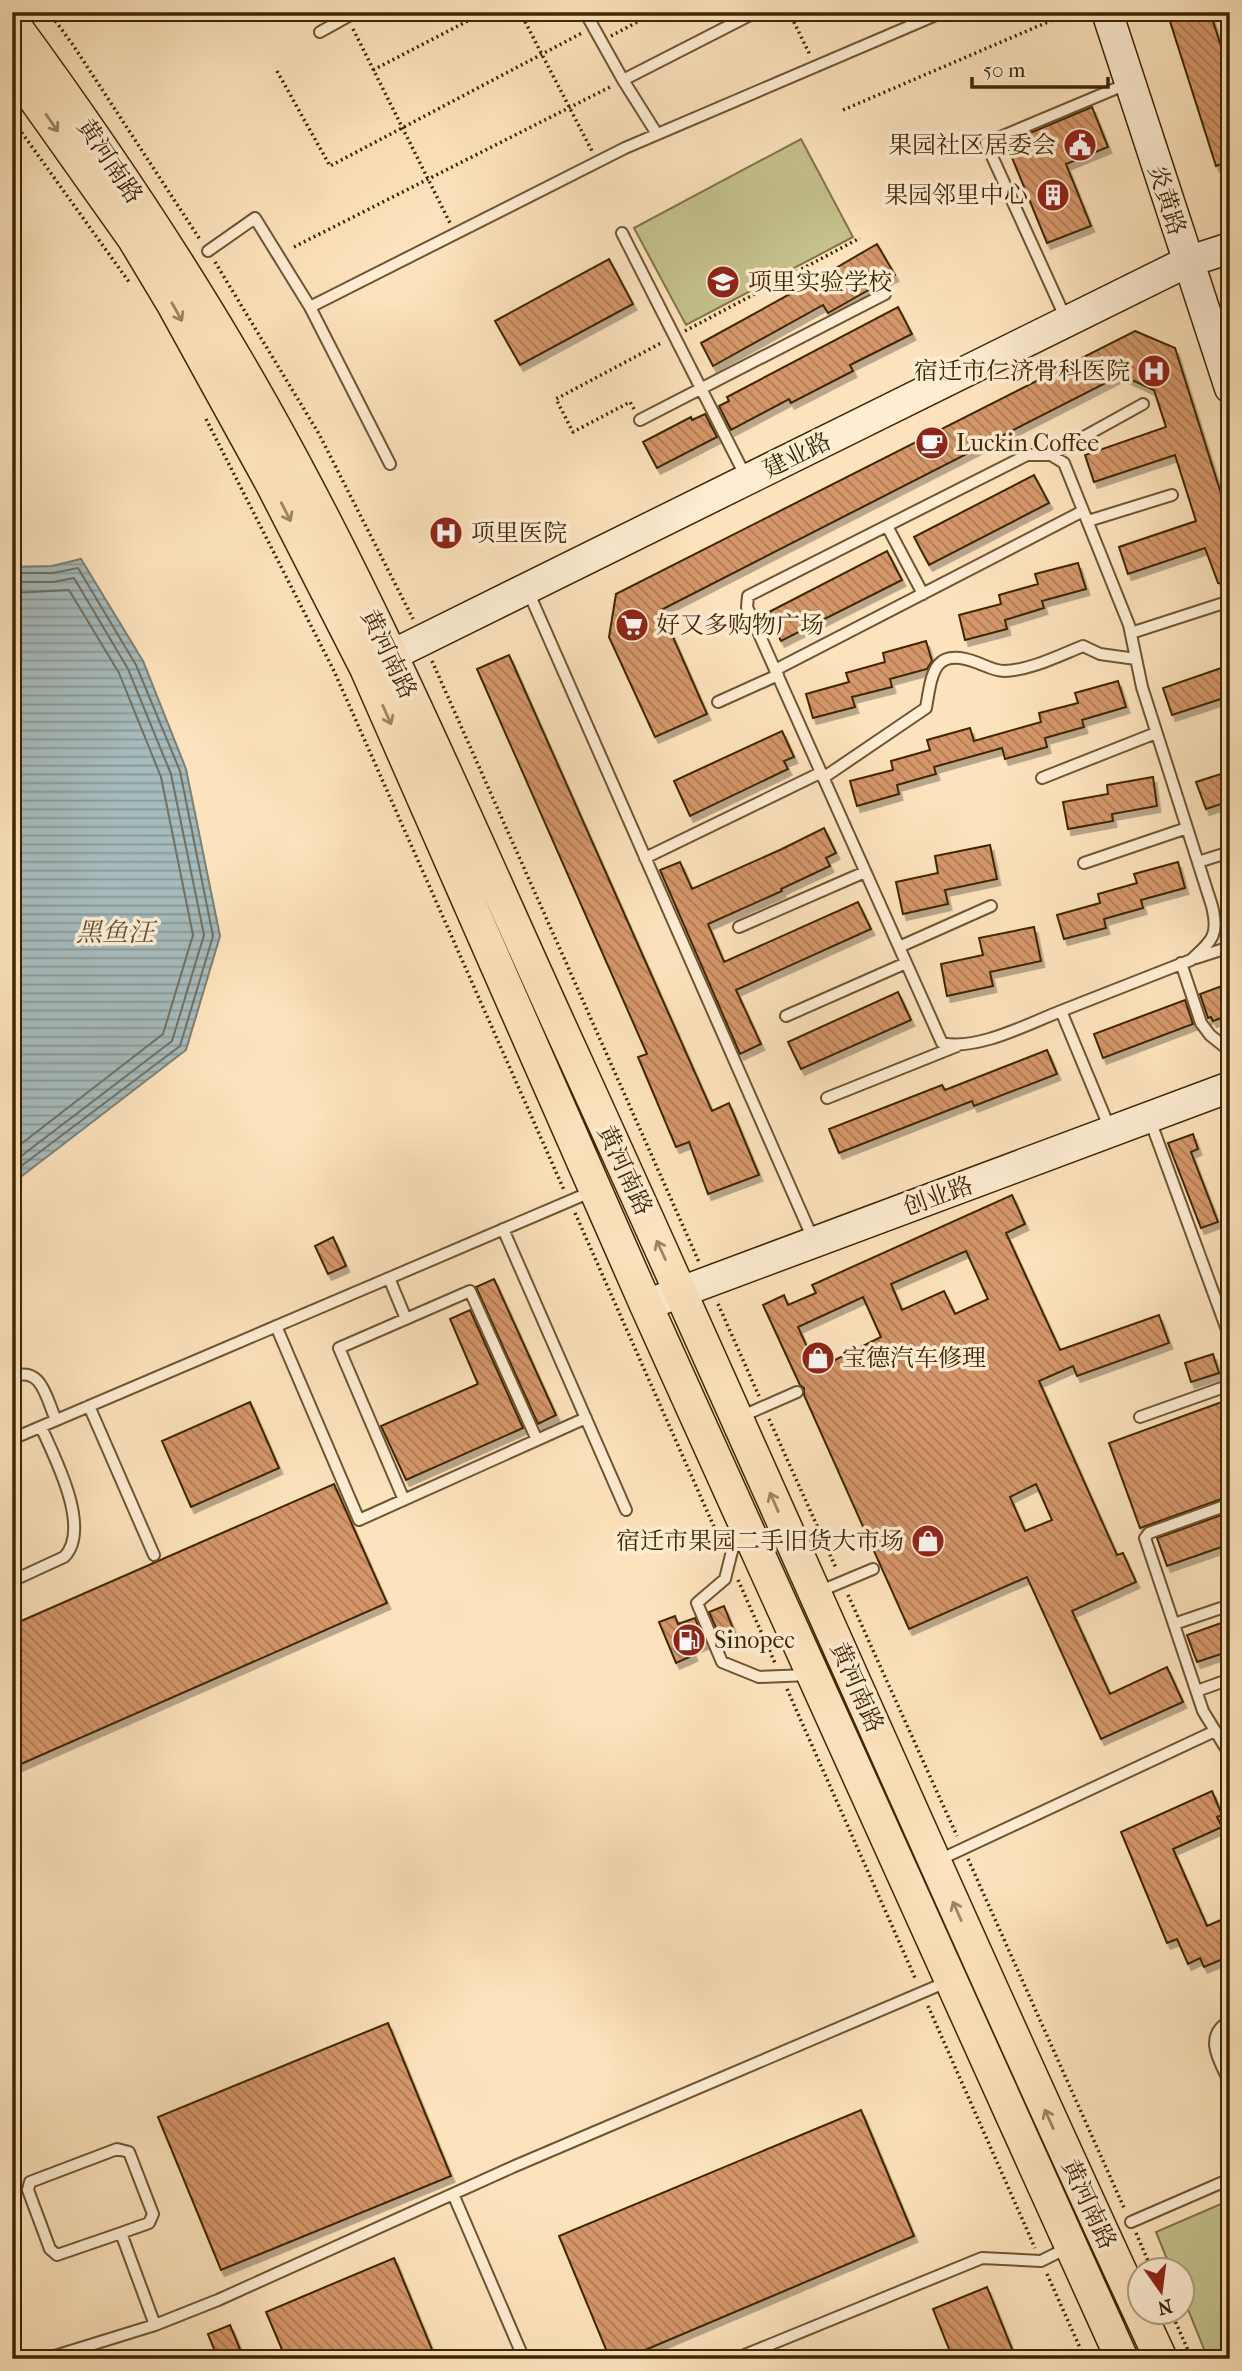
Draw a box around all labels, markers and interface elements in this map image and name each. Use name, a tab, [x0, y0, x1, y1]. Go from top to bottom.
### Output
scale bar	[972, 46, 1109, 90]
text: 50 m	[983, 58, 1026, 82]
one-way arrow	[45, 113, 59, 132]
street label: 黄河南路	[72, 113, 148, 209]
public building icon: 果园社区居委会	[1061, 126, 1099, 164]
place label: 果园社区居委会	[888, 131, 1056, 159]
street label: 炎黄路	[1143, 161, 1191, 239]
building icon: 果园邻里中心	[1034, 176, 1072, 214]
place label: 果园邻里中心	[884, 181, 1028, 209]
school or university icon: 项里实验学校	[704, 263, 742, 301]
place label: 项里实验学校	[748, 268, 892, 296]
one-way arrow	[171, 301, 185, 322]
hospital icon: 宿迁市仁济骨科医院	[1135, 352, 1173, 390]
place label: 宿迁市仁济骨科医院	[914, 357, 1130, 385]
cafe icon: Luckin Coffee	[913, 424, 951, 462]
street label: 建业路	[759, 427, 835, 483]
place label: Luckin Coffee	[956, 429, 1099, 457]
one-way arrow	[280, 501, 294, 522]
hospital icon: 项里医院	[427, 514, 465, 552]
place label: 项里医院	[471, 519, 567, 547]
street label: 黄河南路	[355, 605, 423, 703]
supermarket icon: 好又多购物广场	[613, 606, 651, 644]
place label: 好又多购物广场	[656, 611, 824, 639]
one-way arrow	[381, 704, 394, 726]
water label: 黑鱼汪	[76, 917, 158, 948]
street label: 黄河南路	[592, 1121, 658, 1219]
street label: 创业路	[899, 1171, 977, 1221]
one-way arrow	[654, 1240, 668, 1261]
shop icon: 宝德汽车修理	[799, 1339, 837, 1377]
place label: 宝德汽车修理	[842, 1344, 986, 1372]
one-way arrow	[767, 1492, 780, 1513]
shop icon: 宿迁市果园二手旧货大市场	[909, 1522, 947, 1560]
place label: 宿迁市果园二手旧货大市场	[616, 1527, 904, 1555]
fuel station icon: Sinopec	[670, 1621, 708, 1659]
place label: Sinopec	[714, 1626, 795, 1654]
street label: 黄河南路	[825, 1637, 889, 1737]
one-way arrow	[950, 1901, 963, 1922]
one-way arrow	[1042, 2109, 1055, 2130]
street label: 黄河南路	[1056, 2155, 1122, 2253]
north arrow	[1126, 2256, 1196, 2326]
text: N	[1155, 2294, 1175, 2319]

